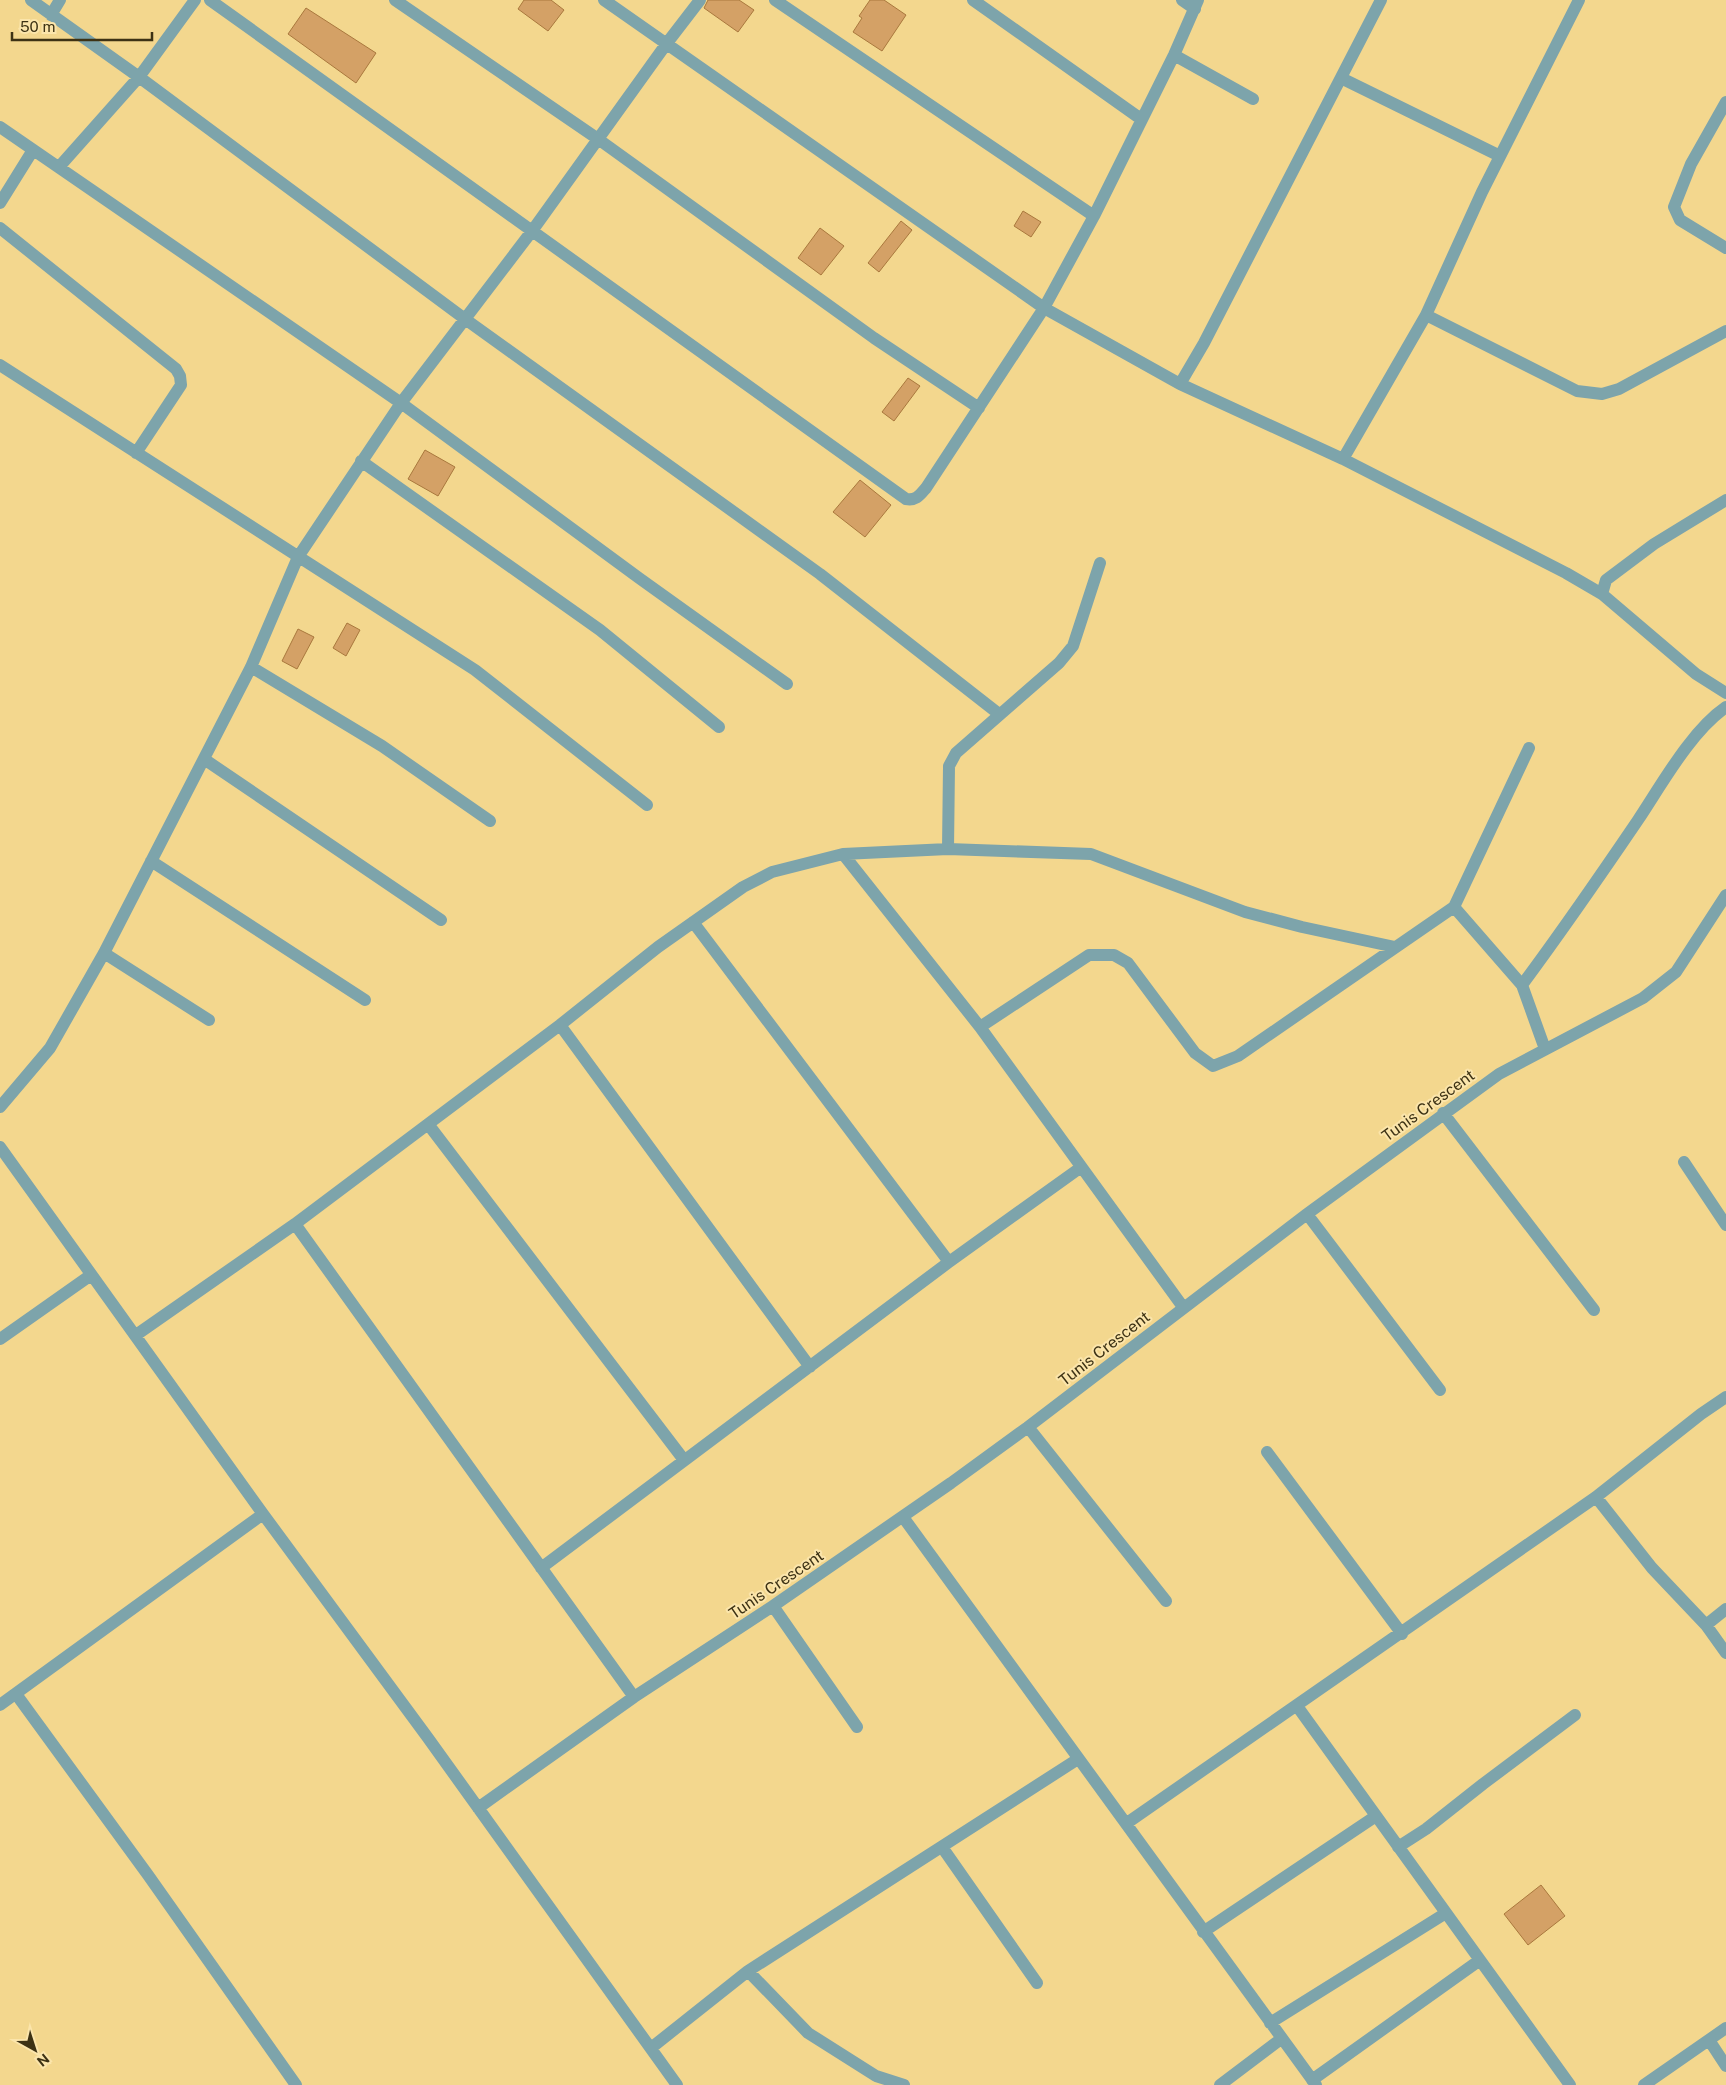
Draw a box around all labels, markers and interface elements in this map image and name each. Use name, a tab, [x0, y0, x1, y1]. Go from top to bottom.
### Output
scale bar	[12, 10, 152, 42]
text: 50 m	[20, 18, 55, 35]
street label: Tunis Crescent	[1378, 1065, 1478, 1145]
street label: Tunis Crescent	[1055, 1307, 1154, 1390]
street label: Tunis Crescent	[725, 1546, 827, 1623]
north arrow	[10, 2025, 60, 2075]
text: N	[34, 2050, 52, 2070]

